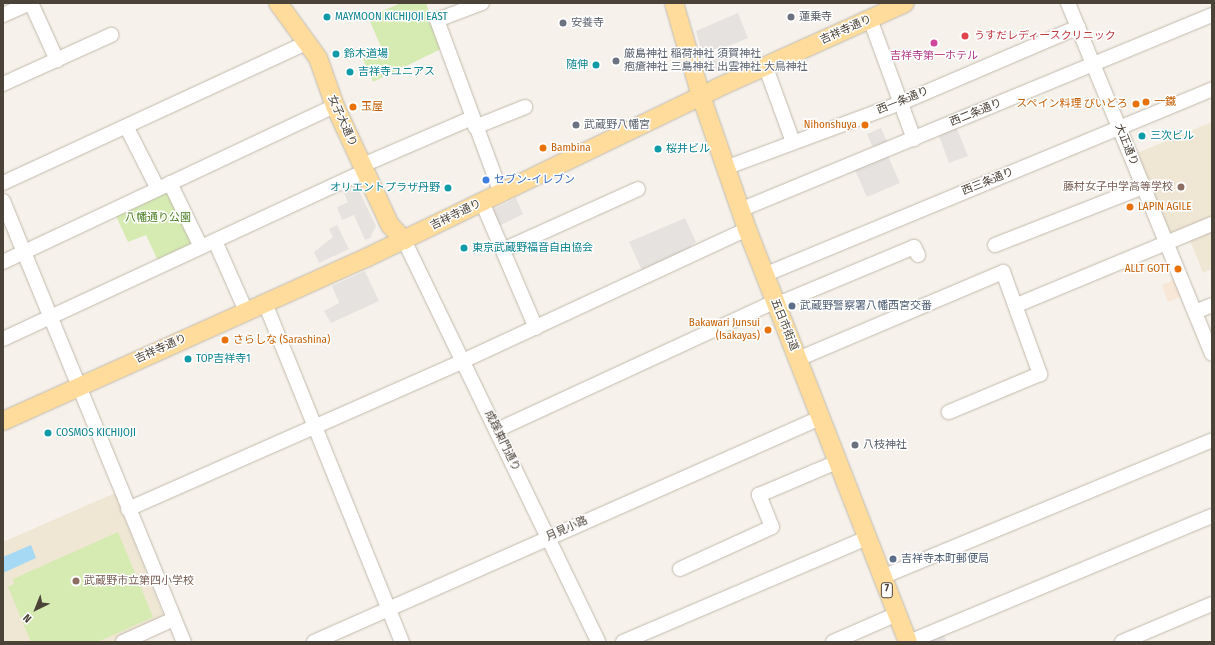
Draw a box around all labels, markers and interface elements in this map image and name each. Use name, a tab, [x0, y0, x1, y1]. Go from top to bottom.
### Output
place label: MAYMOON KICHIJOJI EAST	[335, 10, 448, 24]
place label: 蓮乗寺	[799, 10, 832, 24]
marker: MAYMOON KICHIJOJI EAST	[322, 12, 332, 22]
marker: 蓮乗寺	[786, 12, 796, 22]
street label: 吉祥寺通り	[818, 13, 874, 47]
place label: 安養寺	[571, 16, 604, 30]
marker: 安養寺	[558, 18, 568, 28]
place label: うすだレディースクリニック	[974, 29, 1117, 43]
marker: うすだレディースクリニック	[959, 30, 971, 42]
marker: 吉祥寺第一ホテル	[929, 38, 939, 48]
place label: 鈴木道場	[344, 47, 388, 61]
place label: 厳島神社 稲荷神社 須賀神社 疱瘡神社 三島神社 出雲神社 大鳥神社	[624, 48, 808, 74]
marker: 鈴木道場	[331, 49, 341, 59]
place label: 吉祥寺第一ホテル	[890, 49, 978, 63]
marker: 厳島神社 稲荷神社 須賀神社 疱瘡神社 三島神社 出雲神社 大鳥神社	[611, 56, 621, 66]
place label: 随伸	[566, 58, 588, 72]
marker: 随伸	[591, 60, 601, 70]
place label: 吉祥寺ユニアス	[358, 65, 435, 79]
marker: 吉祥寺ユニアス	[345, 67, 355, 77]
street label: 西一条通り	[875, 85, 931, 117]
street label: 女子大通り	[325, 93, 359, 149]
place label: 一鐵	[1154, 95, 1176, 109]
street label: 西二条通り	[948, 97, 1004, 129]
place label: スペイン料理 びいどろ	[1015, 97, 1128, 111]
marker: 一鐵	[1141, 97, 1151, 107]
marker: スペイン料理 びいどろ	[1131, 99, 1141, 109]
place label: 玉屋	[361, 100, 383, 114]
marker: 玉屋	[348, 102, 358, 112]
place label: 武蔵野八幡宮	[584, 118, 650, 132]
place label: Nihonshuya	[804, 118, 857, 132]
marker: 武蔵野八幡宮	[571, 120, 581, 130]
marker: Nihonshuya	[860, 120, 870, 130]
street label: 大正通り	[1112, 122, 1140, 168]
place label: 三次ビル	[1150, 129, 1194, 143]
marker: 三次ビル	[1137, 131, 1147, 141]
place label: Bambina	[551, 141, 591, 155]
place label: 桜井ビル	[666, 142, 710, 156]
marker: Bambina	[538, 143, 548, 153]
marker: 桜井ビル	[653, 144, 663, 154]
street label: 西三条通り	[960, 166, 1016, 198]
place label: セブン-イレブン	[494, 173, 575, 187]
marker: セブン-イレブン	[481, 175, 491, 185]
place label: 藤村女子中学高等学校	[1063, 180, 1173, 194]
place label: オリエントプラザ丹野	[330, 181, 440, 195]
marker: 藤村女子中学高等学校	[1176, 182, 1186, 192]
marker: オリエントプラザ丹野	[443, 183, 453, 193]
street label: 吉祥寺通り	[428, 197, 484, 233]
place label: LAPIN AGILE	[1138, 200, 1191, 214]
marker: LAPIN AGILE	[1125, 202, 1135, 212]
park label: 八幡通り公園	[125, 211, 191, 225]
place label: 東京武蔵野福音自由協会	[472, 241, 593, 255]
marker: 東京武蔵野福音自由協会	[459, 243, 469, 253]
place label: ALLT GOTT	[1125, 262, 1170, 276]
marker: ALLT GOTT	[1173, 264, 1183, 274]
street label: 五日市街道	[768, 297, 800, 353]
place label: 武蔵野警察署八幡西宮交番	[800, 299, 932, 313]
marker: 武蔵野警察署八幡西宮交番	[787, 301, 797, 311]
place label: Bakawari Junsui (Isakayas)	[689, 317, 760, 343]
marker: Bakawari Junsui (Isakayas)	[763, 325, 773, 335]
street label: 吉祥寺通り	[133, 332, 189, 366]
place label: さらしな (Sarashina)	[233, 333, 330, 347]
marker: さらしな (Sarashina)	[220, 335, 230, 345]
place label: TOP吉祥寺1	[196, 352, 251, 366]
marker: TOP吉祥寺1	[183, 354, 193, 364]
street label: 成蹊東門通り	[482, 408, 522, 474]
place label: COSMOS KICHIJOJI	[56, 426, 136, 440]
marker: COSMOS KICHIJOJI	[43, 428, 53, 438]
place label: 八枝神社	[863, 438, 907, 452]
marker: 八枝神社	[850, 440, 860, 450]
street label: 月見小路	[544, 514, 590, 544]
place label: 吉祥寺本町郵便局	[901, 552, 989, 566]
marker: 吉祥寺本町郵便局	[888, 554, 898, 564]
place label: 武蔵野市立第四小学校	[84, 574, 194, 588]
marker: 武蔵野市立第四小学校	[71, 576, 81, 586]
road number: 7	[880, 582, 894, 598]
north arrow	[16, 589, 56, 629]
text: N	[21, 611, 34, 625]

